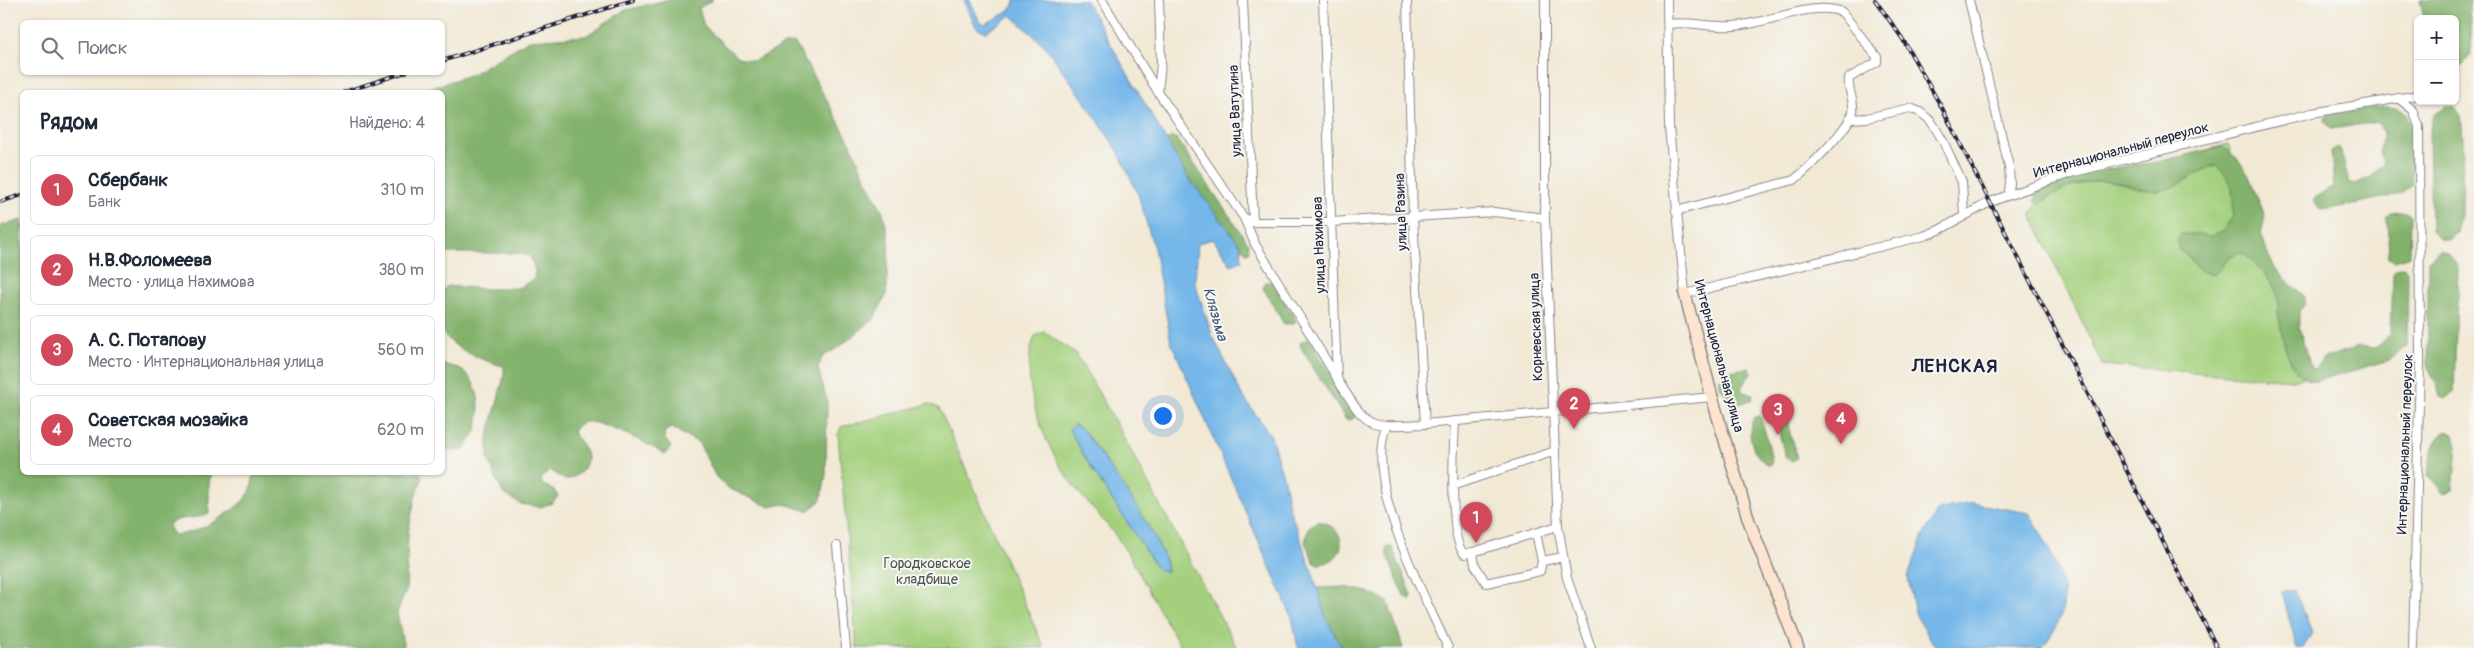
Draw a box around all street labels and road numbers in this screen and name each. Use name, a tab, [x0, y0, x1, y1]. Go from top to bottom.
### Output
street label: улица Ватутина	[1225, 65, 1245, 158]
street label: Интернациональный переулок	[2032, 118, 2210, 182]
street label: улица Разина	[1391, 173, 1411, 252]
street label: улица Нахимова	[1309, 196, 1329, 295]
street label: Корневская улица	[1526, 273, 1546, 381]
street label: Интернациональная улица	[1690, 278, 1748, 434]
street label: Интернациональный переулок	[2393, 353, 2417, 535]

